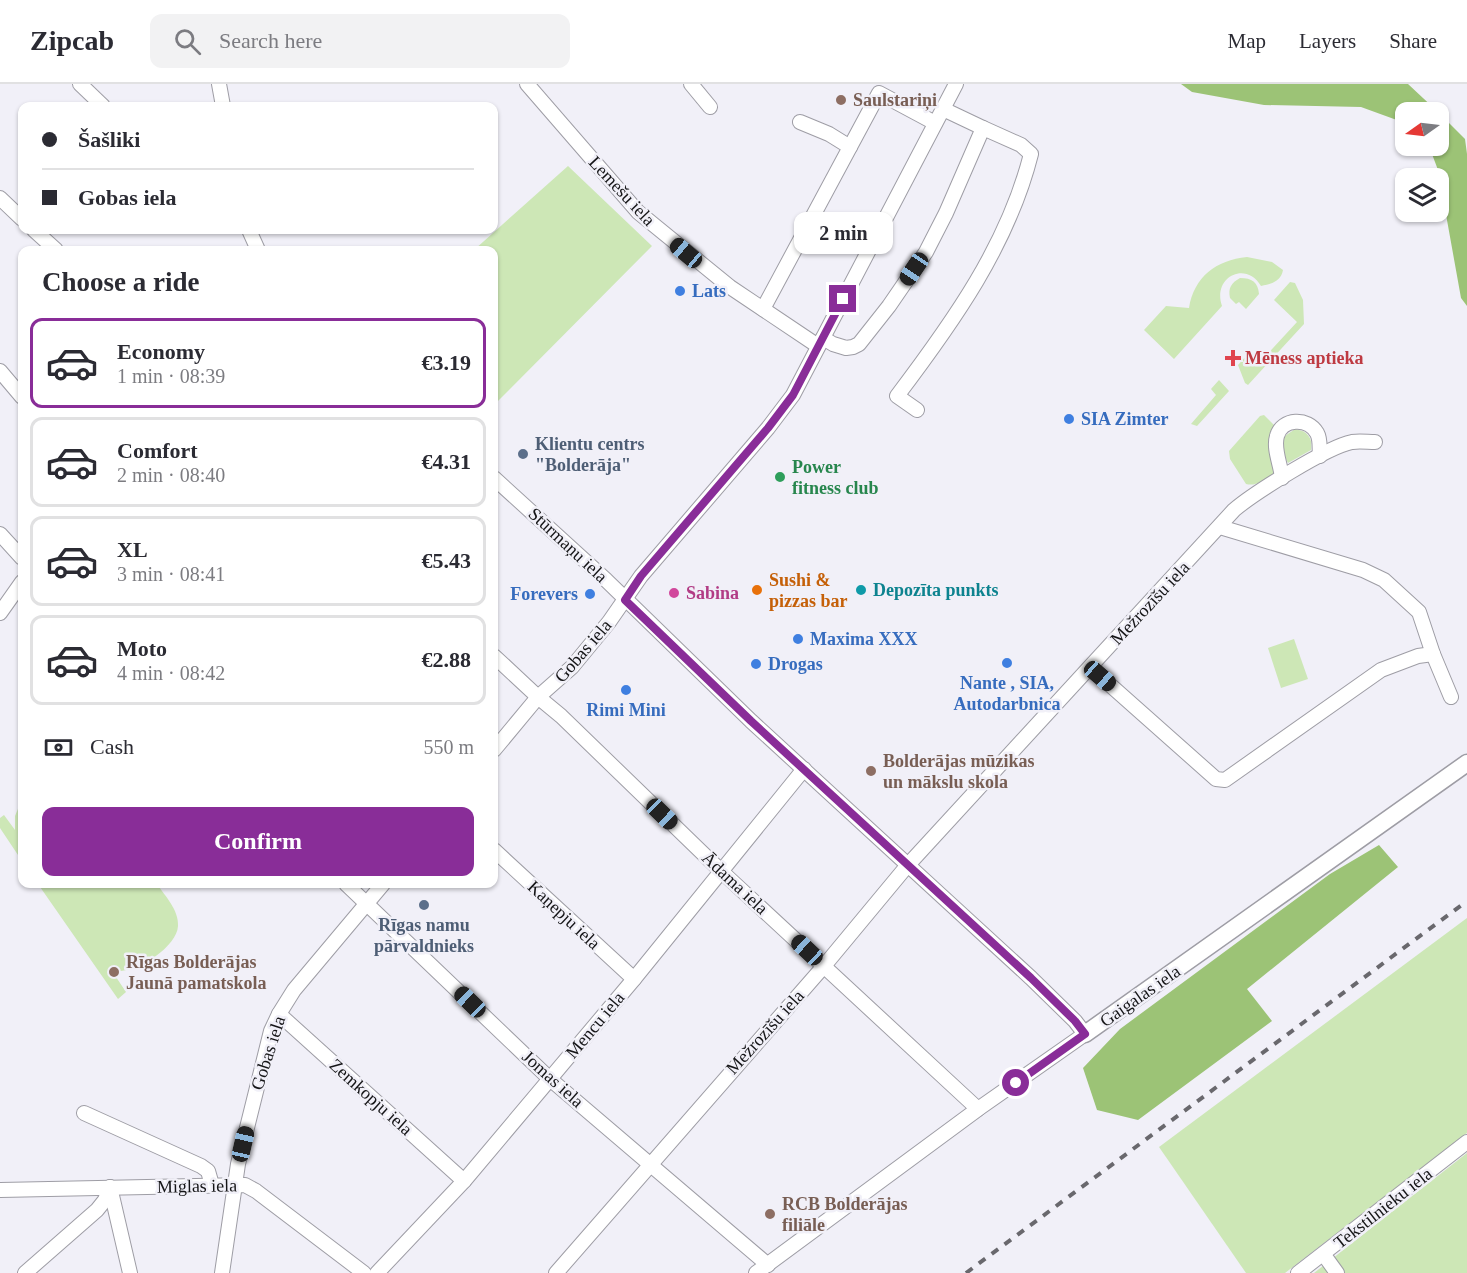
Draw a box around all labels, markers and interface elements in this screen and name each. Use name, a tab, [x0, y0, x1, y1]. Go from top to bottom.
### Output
search box	[150, 14, 570, 68]
text: Zipcab	[30, 25, 114, 56]
icon: search	[171, 25, 204, 58]
text: Search here	[219, 28, 322, 53]
text: Map	[1228, 29, 1266, 53]
text: Layers	[1299, 29, 1356, 53]
text: Share	[1389, 29, 1437, 53]
place label: Saulstariņi	[853, 90, 937, 111]
marker: Saulstariņi	[834, 93, 848, 107]
north arrow	[1395, 102, 1449, 156]
map controls	[1395, 102, 1449, 222]
text: Šašliki	[78, 127, 140, 152]
street label: Lemešu iela	[585, 152, 659, 230]
button: layers	[1395, 168, 1449, 222]
text: Gobas iela	[78, 185, 176, 210]
callout: 2 min	[794, 212, 892, 254]
text: 2 min	[819, 222, 868, 244]
car	[666, 235, 706, 271]
car	[896, 249, 932, 289]
text: Choose a ride	[42, 267, 200, 297]
place label: Lats	[692, 281, 726, 301]
marker: Lats	[673, 284, 687, 298]
route end	[829, 285, 856, 312]
icon: car	[45, 336, 99, 390]
text: Economy	[117, 339, 205, 364]
place label: Mēness aptieka	[1245, 348, 1364, 368]
text: €3.19	[422, 350, 471, 375]
marker: Mēness aptieka	[1226, 351, 1240, 365]
text: 1 min · 08:39	[117, 365, 225, 387]
place label: SIA Zimter	[1081, 409, 1169, 429]
marker: SIA Zimter	[1062, 412, 1076, 426]
place label: Klientu centrs "Bolderāja"	[535, 434, 645, 475]
icon: car	[45, 435, 99, 489]
text: Comfort	[117, 438, 198, 463]
marker: Klientu centrs "Bolderāja"	[516, 447, 530, 461]
text: €4.31	[422, 449, 471, 474]
place label: Power fitness club	[792, 457, 879, 498]
text: 2 min · 08:40	[117, 464, 225, 486]
marker: Power fitness club	[773, 470, 787, 484]
street label: Stūrmaņu iela	[524, 503, 612, 587]
icon: car	[45, 534, 99, 588]
text: XL	[117, 537, 148, 562]
text: €5.43	[422, 548, 471, 573]
street label: Mežrozīšu iela	[1106, 557, 1194, 649]
text: 3 min · 08:41	[117, 563, 225, 585]
place label: Sushi & pizzas bar	[769, 570, 848, 611]
place label: Depozīta punkts	[873, 580, 999, 600]
place label: Sabina	[686, 583, 739, 603]
marker: Sushi & pizzas bar	[750, 583, 764, 597]
marker: Depozīta punkts	[854, 583, 868, 597]
place label: Forevers	[510, 584, 578, 604]
marker: Sabina	[667, 586, 681, 600]
marker: Forevers	[583, 587, 597, 601]
street label: Gobas iela	[550, 616, 616, 686]
place label: Maxima XXX	[810, 629, 917, 649]
marker: Maxima XXX	[791, 632, 805, 646]
icon: car	[45, 633, 99, 687]
text: Moto	[117, 636, 167, 661]
text: €2.88	[422, 647, 471, 672]
place label: Drogas	[768, 654, 823, 674]
marker: Nante , SIA, Autodarbnica	[1000, 656, 1014, 670]
marker: Drogas	[749, 657, 763, 671]
car	[1081, 657, 1119, 695]
text: 4 min · 08:42	[117, 662, 225, 684]
place label: Nante , SIA, Autodarbnica	[953, 673, 1061, 714]
marker: Rimi Mini	[619, 683, 633, 697]
place label: Rimi Mini	[586, 700, 666, 720]
icon: cash	[42, 731, 75, 764]
text: Cash	[90, 734, 134, 759]
text: 550 m	[423, 736, 474, 758]
place label: Bolderājas mūzikas un mākslu skola	[883, 751, 1035, 792]
marker: Bolderājas mūzikas un mākslu skola	[864, 764, 878, 778]
car	[643, 795, 681, 833]
button: Confirm	[42, 807, 474, 876]
street label: Ādama iela	[698, 848, 772, 918]
street label: Kaņepju iela	[524, 876, 604, 954]
marker: Rīgas namu pārvaldnieks	[417, 898, 431, 912]
place label: Rīgas namu pārvaldnieks	[374, 915, 474, 956]
car	[788, 931, 826, 969]
place label: Rīgas Bolderājas Jaunā pamatskola	[126, 952, 267, 993]
street label: Gaigalas iela	[1096, 961, 1184, 1031]
marker: Rīgas Bolderājas Jaunā pamatskola	[107, 965, 121, 979]
car	[451, 983, 489, 1021]
street label: Mežrozīšu iela	[722, 986, 808, 1078]
street label: Mencu iela	[561, 988, 629, 1062]
street label: Gobas iela	[247, 1014, 289, 1092]
street label: Jomas iela	[518, 1046, 588, 1112]
street label: Zemkopju iela	[325, 1055, 417, 1139]
route start	[1002, 1069, 1029, 1096]
car	[230, 1124, 256, 1164]
street label: Tekstilnieku iela	[1330, 1163, 1436, 1253]
street label: Miglas iela	[157, 1175, 237, 1197]
place label: RCB Bolderājas filiāle	[782, 1194, 908, 1235]
marker: RCB Bolderājas filiāle	[763, 1207, 777, 1221]

